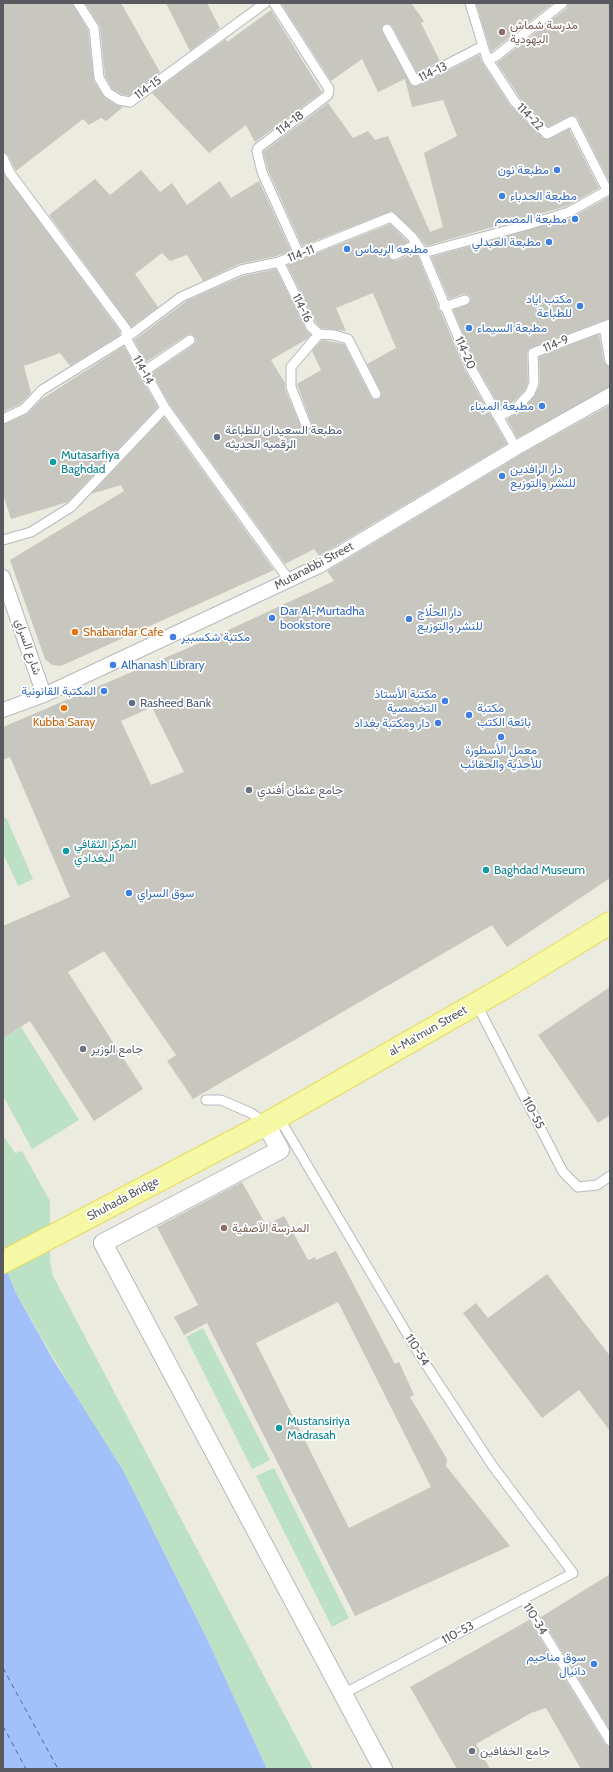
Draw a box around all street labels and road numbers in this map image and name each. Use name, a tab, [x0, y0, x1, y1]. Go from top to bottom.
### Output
street label: 114-13	[416, 59, 450, 85]
street label: 114-15	[132, 73, 164, 103]
street label: 114-22	[514, 100, 546, 134]
street label: 114-18	[273, 108, 307, 138]
street label: 114-11	[286, 242, 316, 266]
street label: 114-16	[289, 291, 315, 325]
street label: 114-9	[541, 332, 571, 356]
street label: 114-20	[451, 334, 479, 372]
street label: 114-14	[129, 353, 157, 387]
street label: Mutanabbi Street	[272, 539, 356, 593]
street label: شارع السراي	[12, 617, 44, 677]
street label: al-Ma'mun Street	[386, 1003, 470, 1059]
street label: 110-55	[519, 1094, 547, 1132]
street label: Shuhada Bridge	[85, 1174, 161, 1224]
street label: 110-54	[402, 1331, 432, 1369]
street label: 110-34	[520, 1601, 550, 1637]
street label: 110-53	[439, 1619, 477, 1647]

